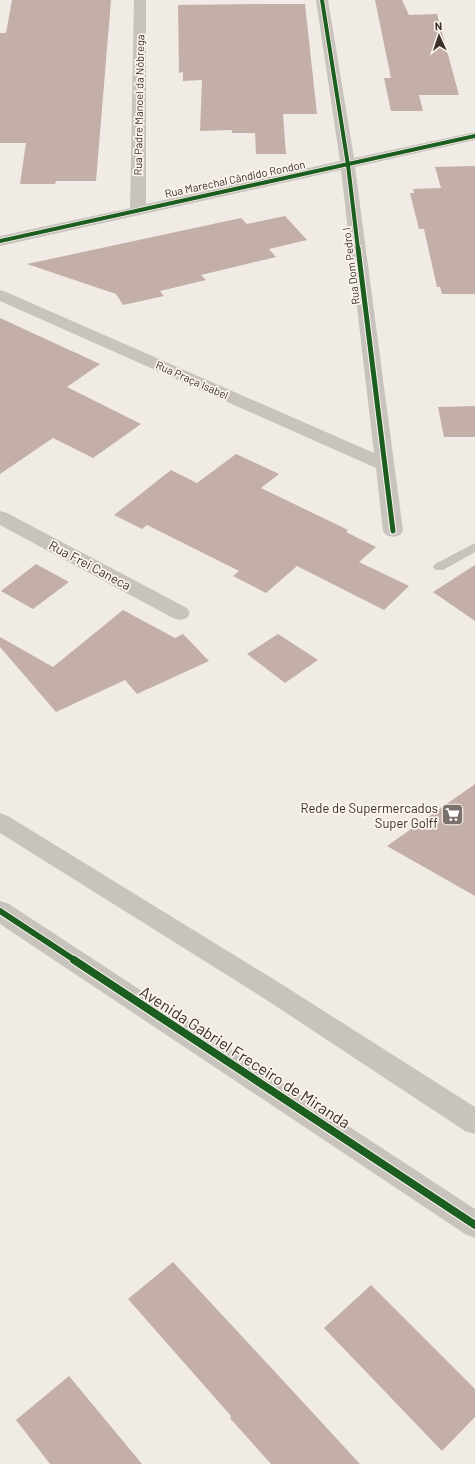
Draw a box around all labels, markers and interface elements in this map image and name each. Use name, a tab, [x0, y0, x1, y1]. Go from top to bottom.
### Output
north arrow	[419, 16, 459, 56]
text: N	[434, 19, 442, 32]
street label: Rua Padre Manoel da Nóbrega	[131, 34, 146, 176]
street label: Rua Marechal Cândido Rondon	[163, 157, 306, 200]
street label: Rua Dom Pedro I	[339, 227, 362, 305]
street label: Rua Praça Isabel	[154, 358, 231, 401]
street label: Rua Frei Caneca	[46, 537, 134, 593]
place label: Rede de Supermercados Super Golff	[300, 800, 438, 831]
supermarket icon: Rede de Supermercados Super Golff	[440, 802, 466, 828]
street label: Avenida Gabriel Freceiro de Miranda	[137, 981, 354, 1132]

